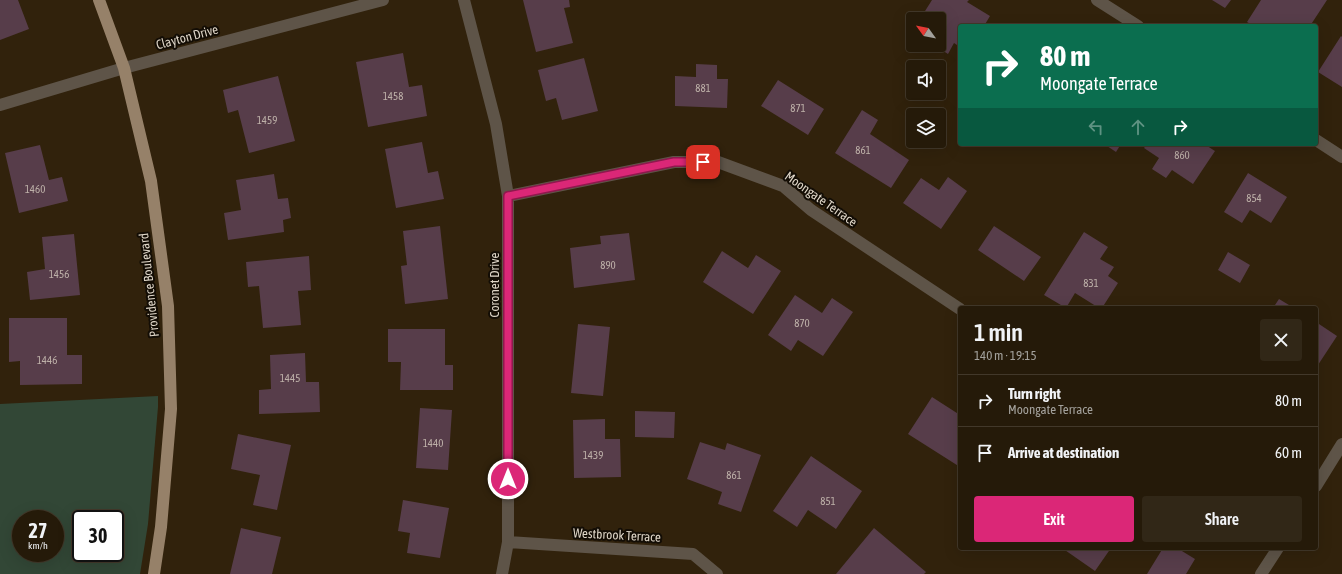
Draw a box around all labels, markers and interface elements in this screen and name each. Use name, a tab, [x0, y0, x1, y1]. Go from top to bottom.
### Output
north arrow	[906, 12, 946, 52]
map controls	[906, 12, 946, 148]
street label: Clayton Drive	[154, 21, 220, 52]
icon: right	[974, 40, 1026, 92]
text: 80 m	[1040, 40, 1090, 72]
button: sound	[906, 60, 946, 100]
text: Moongate Terrace	[1040, 73, 1158, 94]
house number: 881	[695, 82, 711, 94]
house number: 1458	[383, 90, 403, 102]
house number: 871	[790, 102, 806, 114]
button: layers	[906, 108, 946, 148]
house number: 1459	[257, 114, 277, 126]
icon: left	[1085, 116, 1107, 138]
icon: ahead	[1127, 116, 1149, 138]
icon: right	[1169, 116, 1191, 138]
house number: 861	[855, 144, 871, 156]
pin	[686, 145, 720, 179]
house number: 860	[1174, 149, 1190, 161]
icon: arrive	[692, 151, 714, 173]
street label: Moongate Terrace	[782, 169, 860, 230]
house number: 1460	[25, 183, 45, 195]
house number: 854	[1246, 192, 1262, 204]
street label: Providence Boulevard	[136, 232, 162, 338]
street label: Coronet Drive	[487, 252, 502, 317]
house number: 890	[600, 259, 616, 271]
house number: 1456	[49, 268, 69, 280]
house number: 831	[1083, 277, 1099, 289]
house number: 870	[794, 317, 810, 329]
text: 1 min	[974, 319, 1023, 346]
button: close	[1260, 319, 1302, 361]
text: 140 m · 19:15	[974, 348, 1037, 363]
house number: 1446	[37, 354, 57, 366]
house number: 1445	[280, 372, 300, 384]
text: Turn right	[1008, 385, 1061, 402]
icon: right	[974, 390, 996, 412]
text: 80 m	[1275, 392, 1302, 409]
text: Moongate Terrace	[1008, 402, 1093, 417]
house number: 1440	[423, 437, 443, 449]
icon: arrive	[974, 442, 996, 464]
text: Arrive at destination	[1008, 444, 1119, 461]
text: 60 m	[1275, 444, 1302, 461]
house number: 1439	[583, 449, 603, 461]
position arrow	[487, 458, 529, 500]
house number: 861	[726, 469, 742, 481]
house number: 851	[820, 495, 836, 507]
button: Exit	[974, 496, 1134, 542]
button: Share	[1142, 496, 1302, 542]
speed limit sign: 30	[72, 510, 124, 562]
text: 27	[29, 519, 47, 542]
street label: Westbrook Terrace	[573, 525, 661, 545]
text: km/h	[28, 540, 48, 551]

